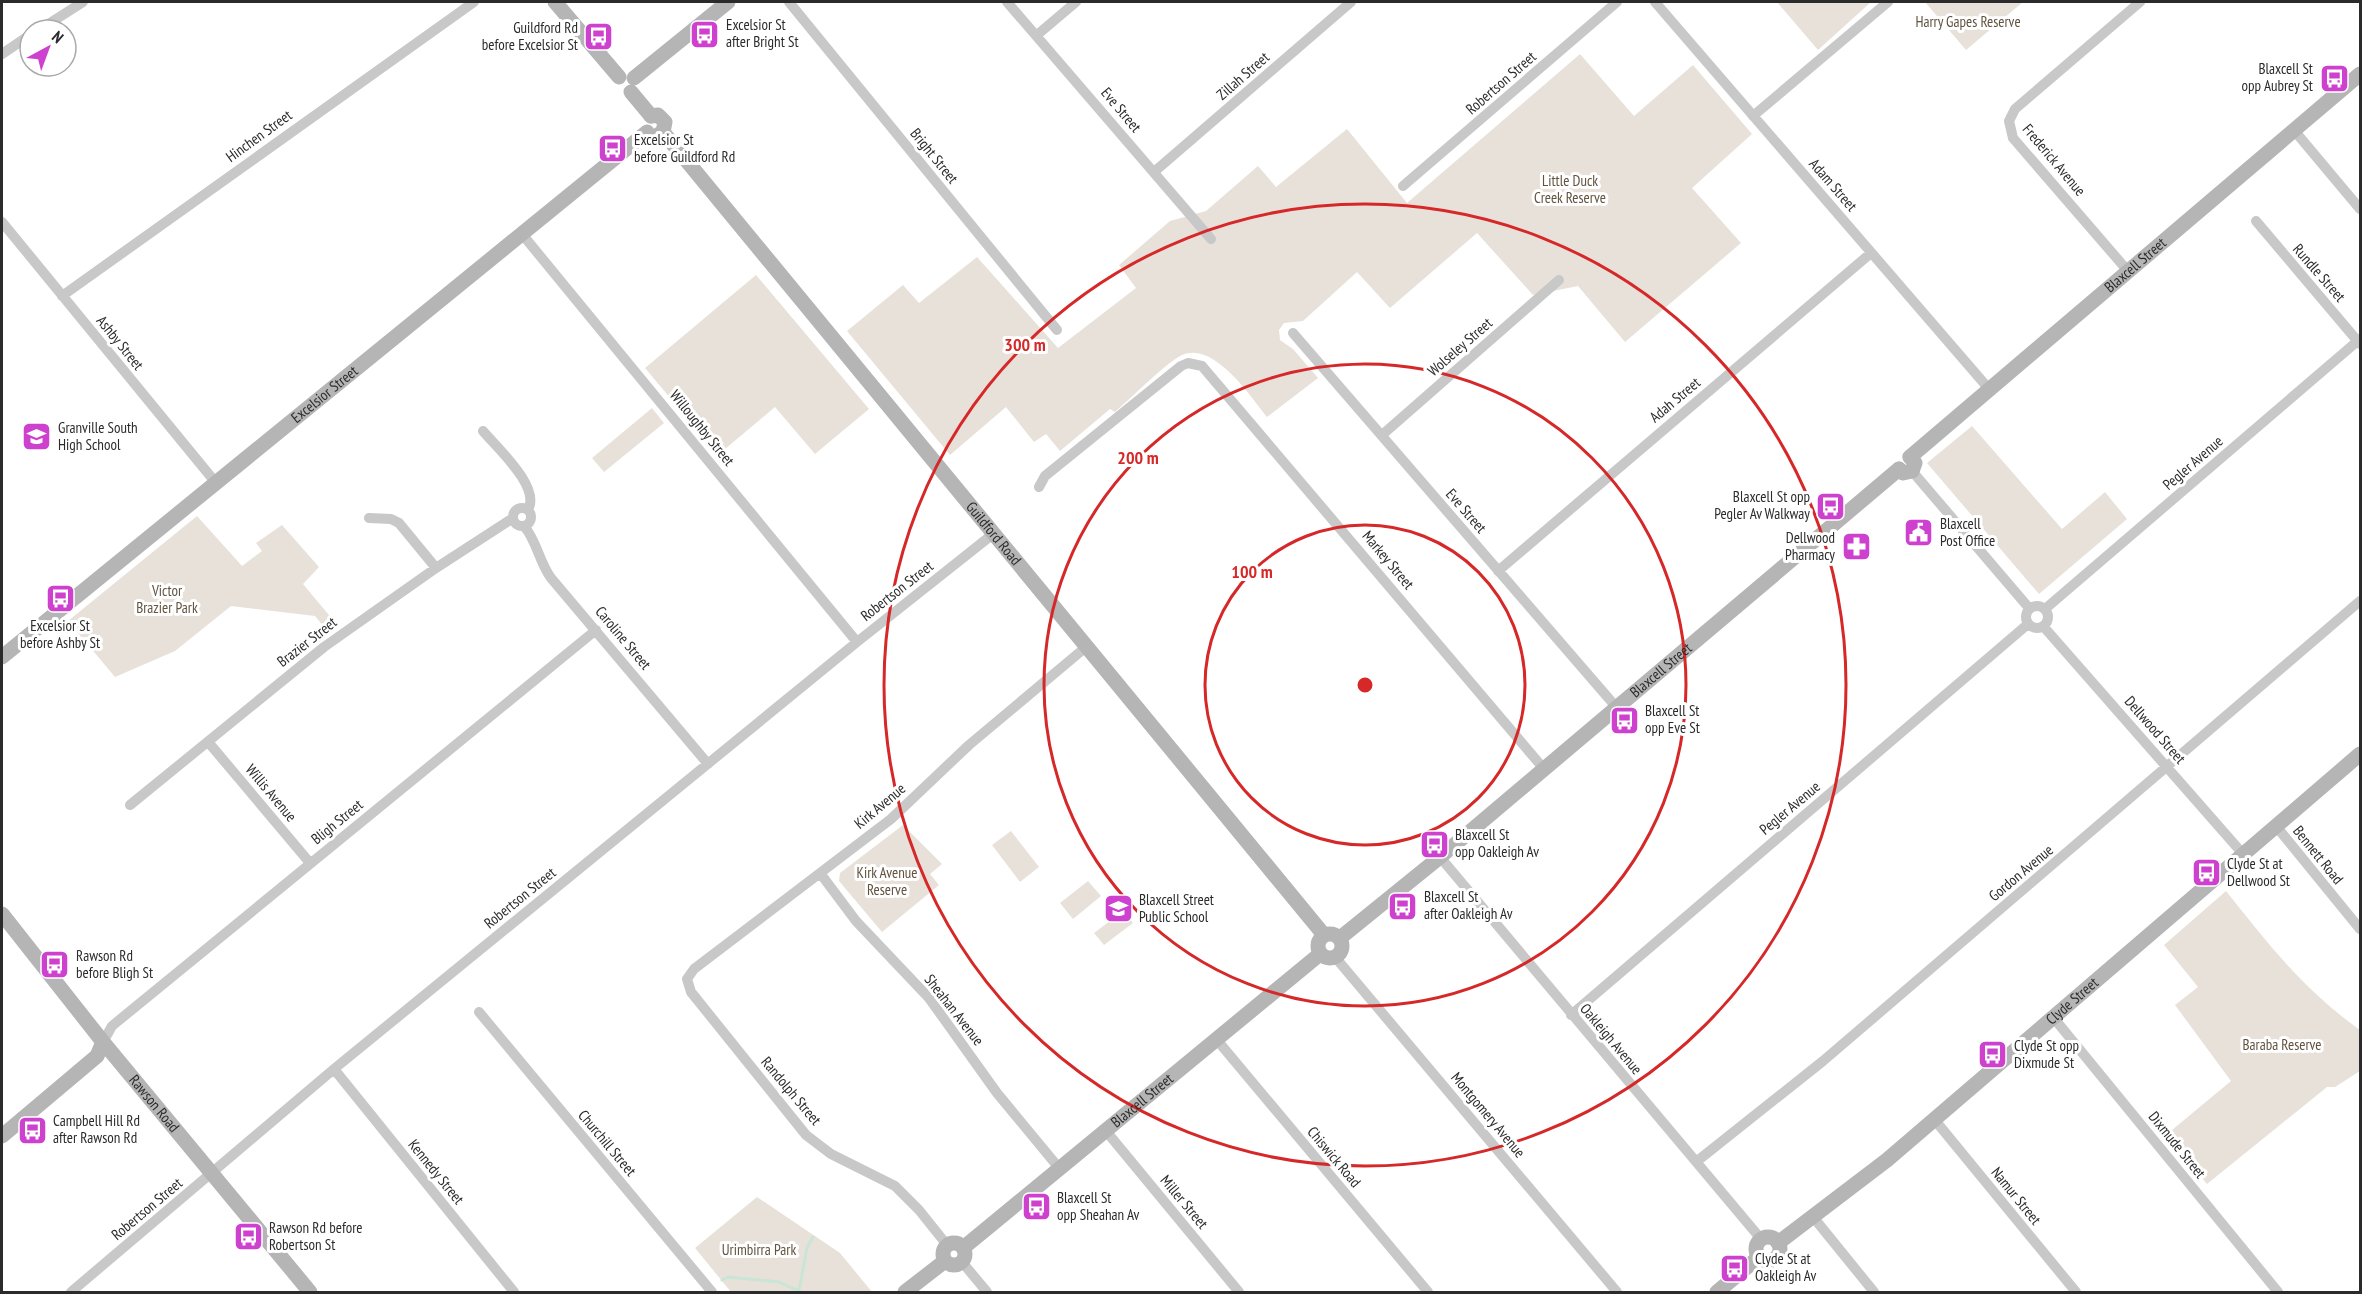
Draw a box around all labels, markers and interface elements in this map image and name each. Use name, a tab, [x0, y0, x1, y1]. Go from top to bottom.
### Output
park label: Harry Gapes Reserve	[1915, 12, 2021, 31]
place label: Excelsior St after Bright St	[726, 15, 799, 51]
north arrow	[18, 18, 78, 78]
place label: Guildford Rd before Excelsior St	[482, 18, 578, 54]
bus stop icon: Excelsior St after Bright St	[689, 18, 721, 50]
bus stop icon: Guildford Rd before Excelsior St	[583, 21, 615, 53]
text: N	[48, 26, 68, 47]
street label: Robertson Street	[1462, 47, 1540, 118]
street label: Zillah Street	[1212, 48, 1273, 104]
place label: Blaxcell St opp Aubrey St	[2242, 59, 2313, 95]
bus stop icon: Blaxcell St opp Aubrey St	[2318, 62, 2350, 94]
street label: Eve Street	[1097, 83, 1146, 136]
street label: Hinchen Street	[222, 105, 295, 166]
street label: Frederick Avenue	[2019, 120, 2090, 200]
street label: Bright Street	[906, 124, 962, 187]
place label: Excelsior St before Guildford Rd	[634, 130, 735, 166]
bus stop icon: Excelsior St before Guildford Rd	[597, 133, 629, 165]
street label: Adam Street	[1805, 154, 1861, 215]
park label: Little Duck Creek Reserve	[1534, 171, 1606, 207]
street label: Blaxcell Street	[2100, 233, 2170, 296]
street label: Rundle Street	[2289, 240, 2350, 306]
street label: Ashby Street	[93, 312, 148, 374]
street label: Wolseley Street	[1423, 313, 1496, 380]
text: 300 m	[1004, 333, 1046, 356]
street label: Excelsior Street	[287, 361, 361, 427]
street label: Adah Street	[1645, 373, 1704, 426]
street label: Willoughby Street	[666, 386, 739, 469]
place label: Granville South High School	[58, 418, 138, 454]
school or university icon: Granville South High School	[21, 421, 53, 453]
street label: Pegler Avenue	[2159, 431, 2227, 494]
text: 200 m	[1117, 446, 1159, 469]
street label: Eve Street	[1442, 485, 1491, 537]
place label: Blaxcell St opp Pegler Av Walkway	[1714, 487, 1810, 523]
bus stop icon: Blaxcell St opp Pegler Av Walkway	[1815, 490, 1847, 522]
street label: Guildford Road	[962, 497, 1026, 569]
place label: Blaxcell Post Office	[1940, 514, 1995, 550]
public building icon: Blaxcell Post Office	[1903, 517, 1935, 549]
street label: Markey Street	[1358, 526, 1418, 593]
place label: Dellwood Pharmacy	[1785, 528, 1835, 564]
pharmacy icon: Dellwood Pharmacy	[1840, 531, 1872, 563]
street label: Robertson Street	[857, 556, 937, 625]
text: 100 m	[1231, 560, 1273, 583]
park label: Victor Brazier Park	[136, 581, 198, 617]
bus stop icon: Excelsior St before Ashby St	[44, 583, 76, 615]
street label: Caroline Street	[591, 602, 655, 673]
street label: Brazier Street	[273, 612, 340, 671]
place label: Excelsior St before Ashby St	[20, 616, 100, 652]
street label: Blaxcell Street	[1626, 638, 1695, 701]
centre of rings	[1355, 675, 1375, 695]
street label: Dellwood Street	[2121, 692, 2190, 767]
place label: Blaxcell St opp Eve St	[1645, 701, 1700, 737]
bus stop icon: Blaxcell St opp Eve St	[1608, 704, 1640, 736]
street label: Willis Avenue	[242, 760, 301, 825]
street label: Pegler Avenue	[1755, 777, 1824, 838]
street label: Kirk Avenue	[850, 779, 909, 832]
street label: Bligh Street	[307, 795, 366, 848]
street label: Bennett Road	[2289, 822, 2348, 888]
place label: Blaxcell St opp Oakleigh Av	[1455, 825, 1539, 861]
bus stop icon: Blaxcell St opp Oakleigh Av	[1418, 828, 1450, 860]
street label: Gordon Avenue	[1985, 840, 2057, 905]
place label: Clyde St at Dellwood St	[2227, 854, 2290, 890]
bus stop icon: Clyde St at Dellwood St	[2190, 857, 2222, 889]
street label: Robertson Street	[480, 863, 559, 932]
park label: Kirk Avenue Reserve	[857, 863, 917, 899]
place label: Blaxcell St after Oakleigh Av	[1424, 887, 1513, 923]
place label: Blaxcell Street Public School	[1139, 890, 1214, 926]
bus stop icon: Blaxcell St after Oakleigh Av	[1387, 890, 1419, 922]
school or university icon: Blaxcell Street Public School	[1102, 893, 1134, 925]
place label: Rawson Rd before Bligh St	[76, 946, 153, 982]
bus stop icon: Rawson Rd before Bligh St	[39, 949, 71, 981]
street label: Sheahan Avenue	[921, 970, 988, 1049]
street label: Clyde Street	[2042, 973, 2102, 1028]
street label: Oakleigh Avenue	[1576, 999, 1647, 1078]
park label: Baraba Reserve	[2242, 1035, 2322, 1054]
place label: Clyde St opp Dixmude St	[2014, 1036, 2079, 1072]
bus stop icon: Clyde St opp Dixmude St	[1977, 1039, 2009, 1071]
street label: Randolph Street	[757, 1053, 826, 1129]
street label: Montgomery Avenue	[1447, 1068, 1530, 1161]
street label: Blaxcell Street	[1107, 1069, 1177, 1131]
street label: Rawson Road	[125, 1071, 184, 1136]
street label: Churchill Street	[574, 1106, 641, 1180]
street label: Dixmude Street	[2145, 1107, 2210, 1182]
place label: Campbell Hill Rd after Rawson Rd	[53, 1111, 140, 1147]
bus stop icon: Campbell Hill Rd after Rawson Rd	[16, 1114, 48, 1146]
street label: Chiswick Road	[1303, 1122, 1365, 1191]
street label: Kennedy Street	[404, 1135, 468, 1208]
street label: Namur Street	[1987, 1163, 2045, 1228]
street label: Miller Street	[1156, 1171, 1212, 1232]
street label: Robertson Street	[107, 1173, 186, 1244]
place label: Blaxcell St opp Sheahan Av	[1057, 1188, 1140, 1224]
bus stop icon: Blaxcell St opp Sheahan Av	[1020, 1191, 1052, 1223]
place label: Rawson Rd before Robertson St	[269, 1218, 362, 1254]
bus stop icon: Rawson Rd before Robertson St	[232, 1221, 264, 1253]
park label: Urimbirra Park	[722, 1240, 796, 1259]
place label: Clyde St at Oakleigh Av	[1755, 1249, 1816, 1285]
bus stop icon: Clyde St at Oakleigh Av	[1718, 1252, 1750, 1284]

